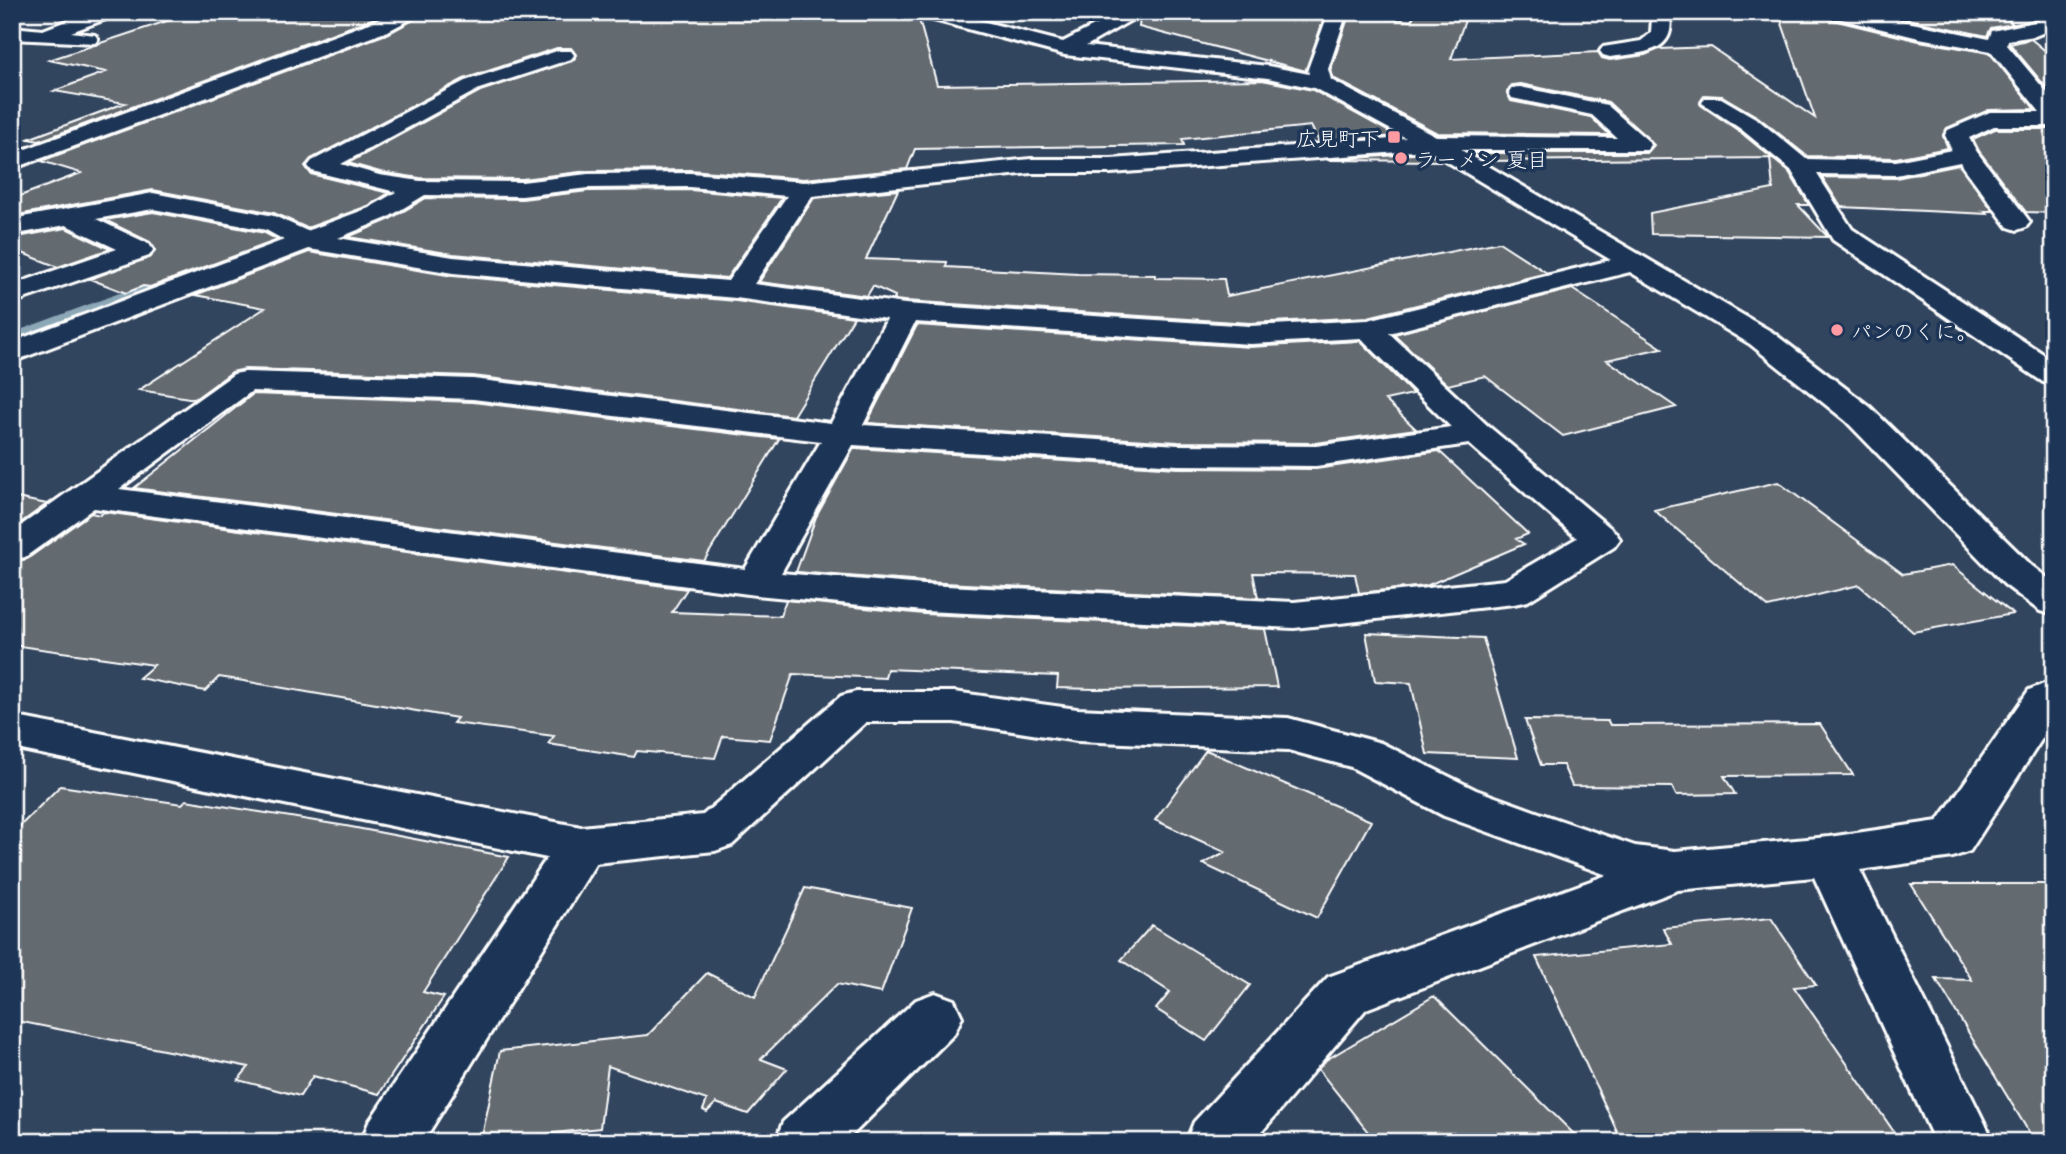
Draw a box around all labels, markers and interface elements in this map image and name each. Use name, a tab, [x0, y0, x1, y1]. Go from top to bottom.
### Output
place label: 広見町下	[1296, 121, 1380, 153]
marker: 広見町下	[1386, 129, 1402, 145]
place label: ラーメン 夏目	[1415, 142, 1548, 174]
marker: ラーメン 夏目	[1393, 150, 1409, 166]
place label: パンのくに。	[1851, 314, 1977, 346]
marker: パンのくに。	[1829, 322, 1845, 338]

